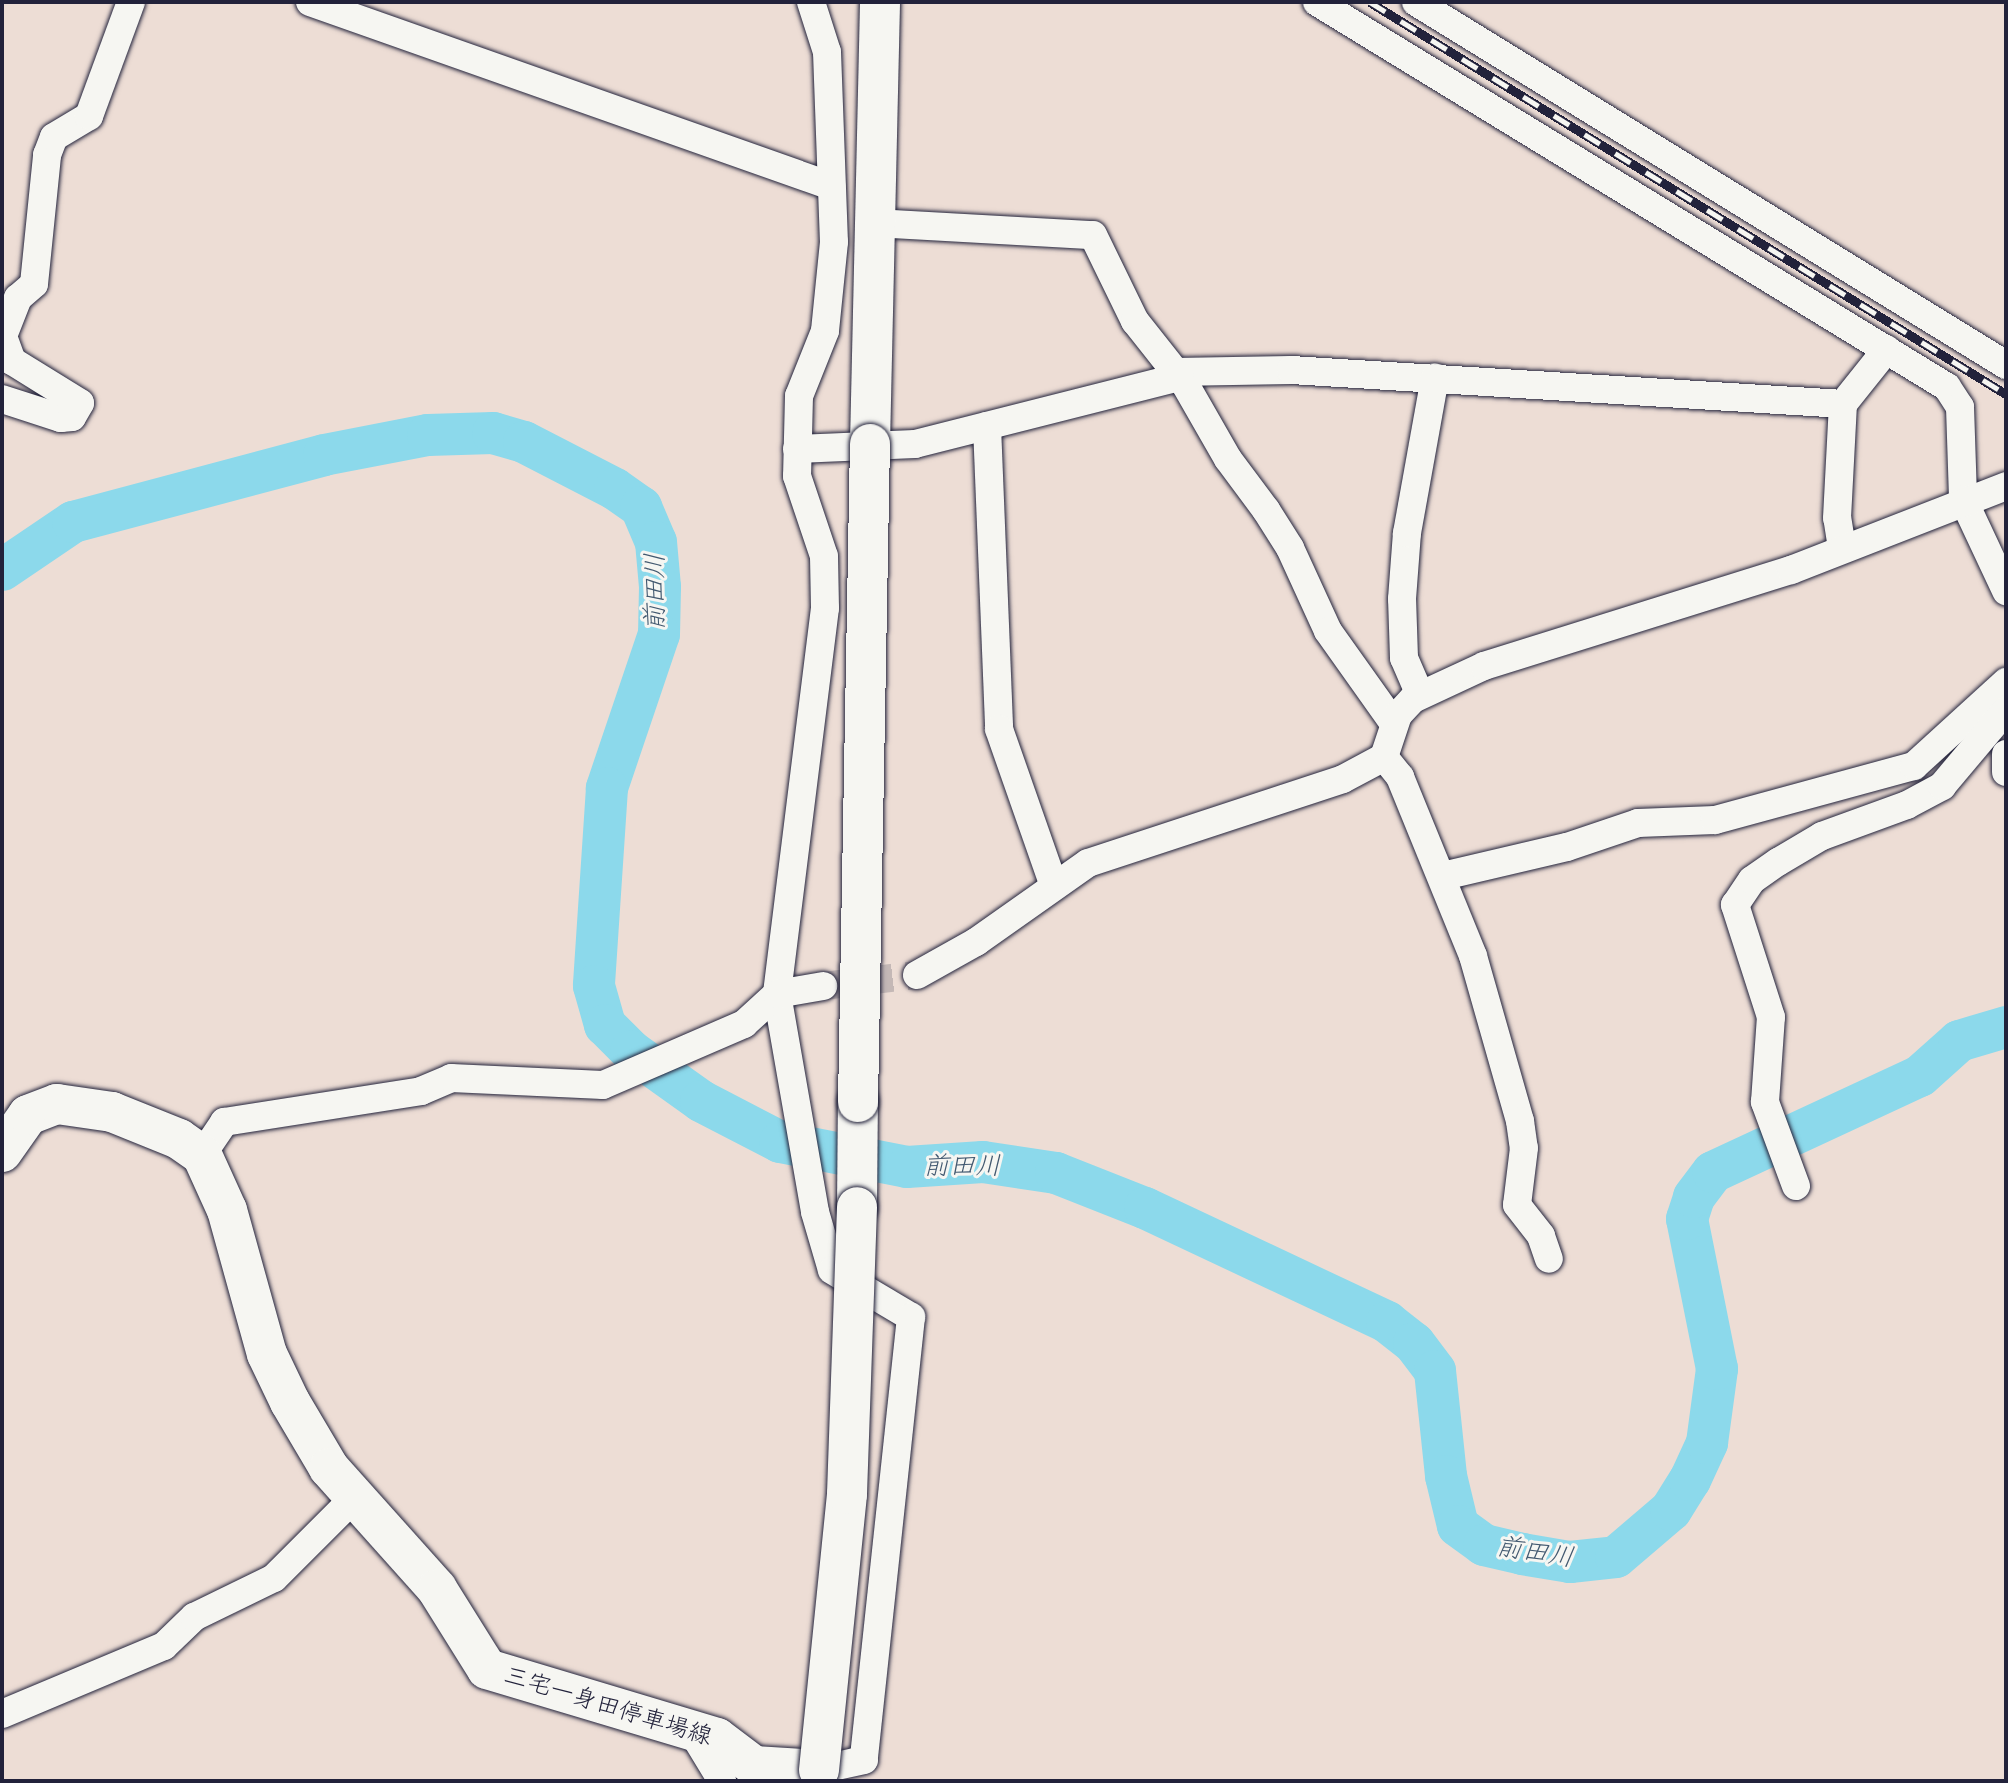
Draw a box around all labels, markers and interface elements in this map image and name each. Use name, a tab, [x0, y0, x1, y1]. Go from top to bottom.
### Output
water label: 前田川	[640, 553, 672, 631]
water label: 前田川	[923, 1151, 1001, 1183]
water label: 前田川	[1494, 1531, 1576, 1575]
street label: 三宅一身田停車場線	[501, 1661, 715, 1751]

